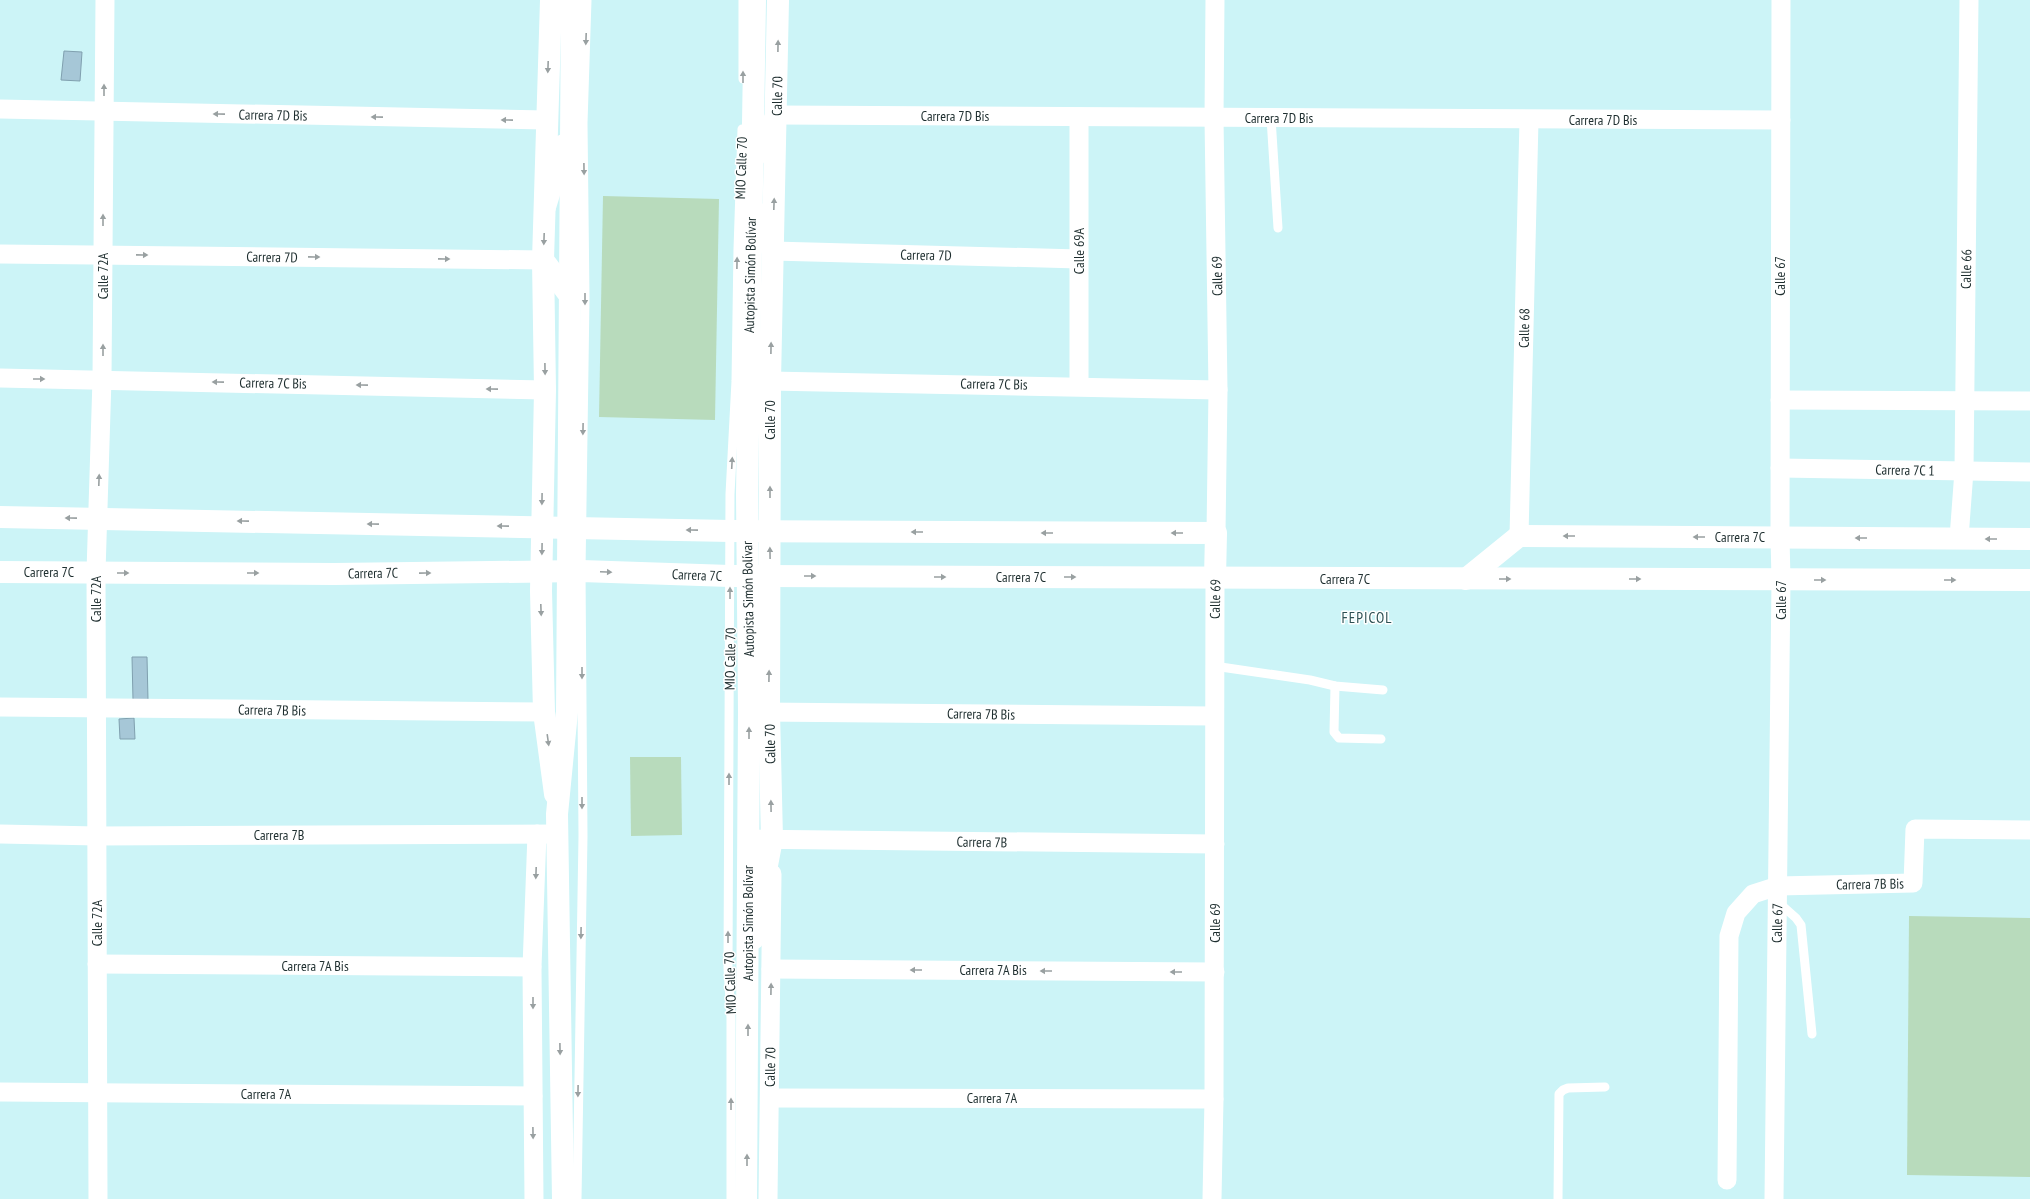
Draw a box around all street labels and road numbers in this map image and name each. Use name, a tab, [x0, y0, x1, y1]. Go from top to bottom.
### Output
street label: Calle 70	[768, 76, 786, 116]
street label: Carrera 7D Bis	[239, 105, 308, 125]
street label: Carrera 7D Bis	[921, 107, 990, 125]
street label: Carrera 7D Bis	[1245, 109, 1314, 127]
street label: Carrera 7D Bis	[1569, 111, 1638, 129]
street label: MIO Calle 70	[731, 136, 751, 200]
street label: Autopista Simón Bolívar	[740, 217, 760, 333]
street label: Calle 69A	[1070, 227, 1088, 274]
street label: Carrera 7D	[900, 246, 952, 264]
street label: Carrera 7D	[246, 248, 298, 266]
street label: Calle 66	[1957, 249, 1975, 289]
street label: Calle 72A	[94, 252, 112, 299]
street label: Calle 69	[1208, 256, 1226, 296]
street label: Calle 67	[1771, 256, 1789, 296]
street label: Calle 68	[1515, 308, 1533, 348]
street label: Carrera 7C Bis	[239, 373, 307, 393]
street label: Carrera 7C Bis	[960, 374, 1028, 394]
street label: Calle 70	[761, 400, 779, 440]
street label: Carrera 7C 1	[1875, 460, 1935, 480]
street label: Carrera 7C	[1715, 528, 1766, 546]
street label: Autopista Simón Bolívar	[738, 541, 758, 657]
street label: Carrera 7C	[24, 563, 75, 581]
street label: Carrera 7C	[348, 564, 399, 582]
street label: Carrera 7C	[672, 565, 723, 585]
street label: Carrera 7C	[996, 568, 1047, 586]
street label: Carrera 7C	[1320, 570, 1371, 588]
street label: Calle 72A	[87, 575, 105, 622]
street label: Calle 69	[1206, 579, 1224, 619]
street label: Calle 67	[1772, 580, 1790, 620]
street label: MIO Calle 70	[720, 628, 740, 690]
street label: Carrera 7B Bis	[238, 700, 306, 720]
street label: Carrera 7B Bis	[947, 704, 1015, 724]
street label: Calle 70	[761, 724, 779, 764]
street label: Carrera 7B	[254, 826, 304, 844]
street label: Carrera 7B	[957, 833, 1007, 851]
street label: Autopista Simón Bolívar	[739, 865, 757, 981]
street label: Carrera 7B Bis	[1836, 874, 1904, 894]
street label: Calle 72A	[88, 899, 106, 946]
street label: Calle 69	[1206, 903, 1224, 943]
street label: Calle 67	[1768, 903, 1786, 943]
street label: MIO Calle 70	[720, 951, 740, 1015]
street label: Carrera 7A Bis	[281, 957, 349, 975]
street label: Carrera 7A Bis	[959, 961, 1027, 979]
street label: Calle 70	[761, 1047, 779, 1087]
street label: Carrera 7A	[241, 1085, 292, 1103]
street label: Carrera 7A	[967, 1089, 1018, 1107]

